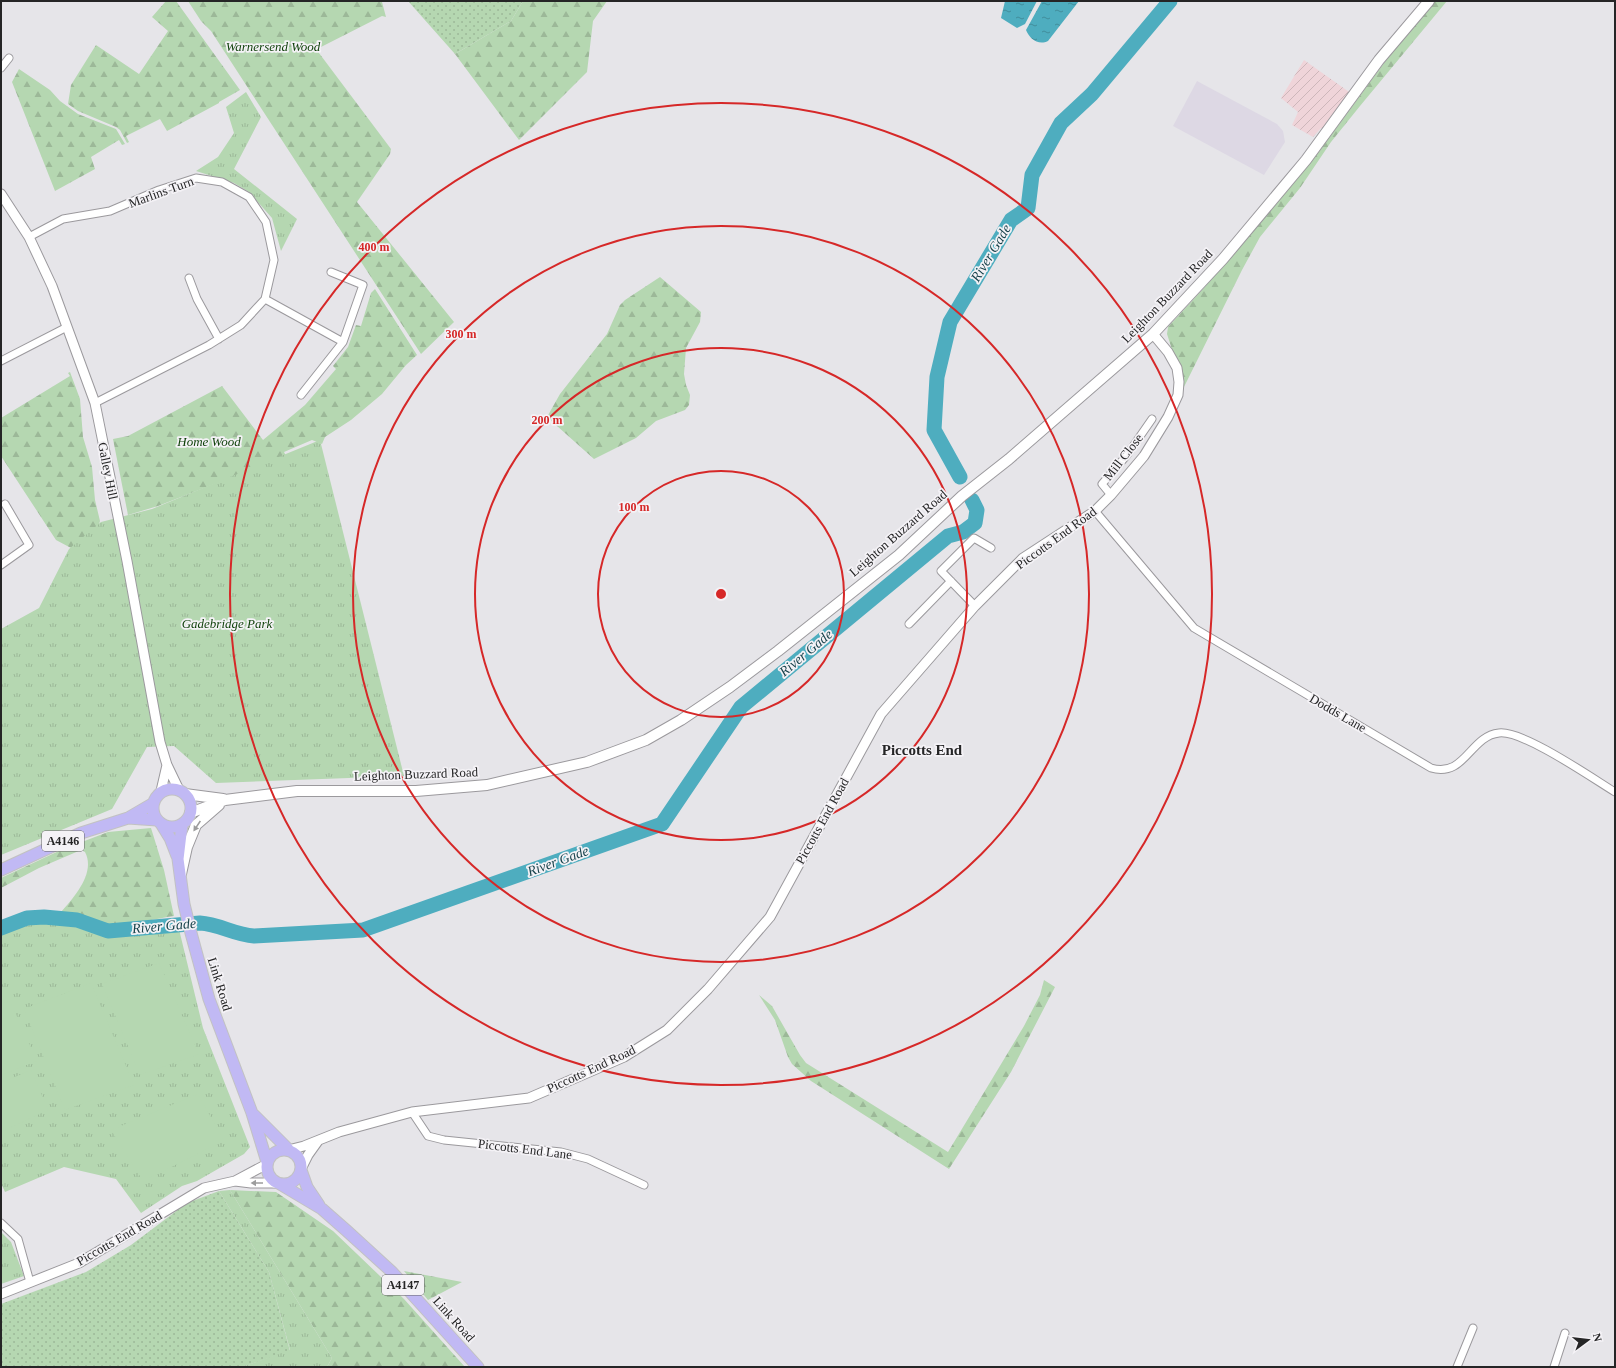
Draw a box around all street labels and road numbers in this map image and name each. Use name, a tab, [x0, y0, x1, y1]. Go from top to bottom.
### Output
street label: Marlins Turn	[126, 173, 196, 211]
street label: Leighton Buzzard Road	[1118, 246, 1216, 346]
street label: Mill Close	[1100, 430, 1146, 483]
street label: Galley Hill	[95, 441, 121, 501]
street label: Leighton Buzzard Road	[846, 486, 950, 579]
street label: Piccotts End Road	[1013, 503, 1100, 572]
street label: Dodds Lane	[1307, 691, 1369, 735]
street label: Leighton Buzzard Road	[354, 764, 479, 784]
street label: Piccotts End Road	[792, 775, 852, 867]
road number: A4146	[42, 831, 84, 851]
street label: Link Road	[205, 955, 235, 1013]
street label: Piccotts End Road	[544, 1042, 638, 1096]
street label: Piccotts End Lane	[477, 1136, 573, 1162]
street label: Piccotts End Road	[74, 1207, 165, 1269]
road number: A4147	[382, 1275, 424, 1295]
street label: Link Road	[430, 1293, 478, 1345]

